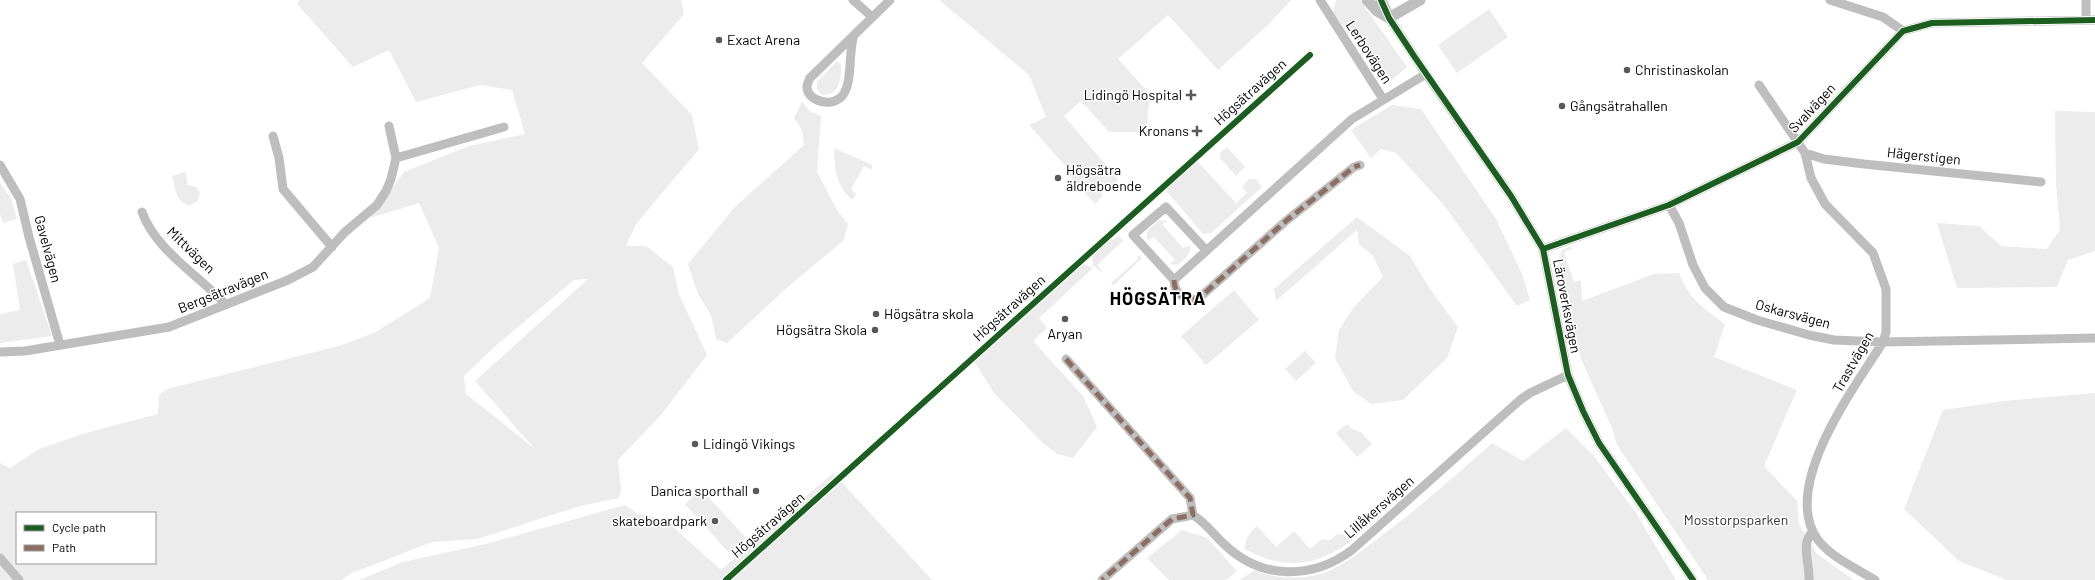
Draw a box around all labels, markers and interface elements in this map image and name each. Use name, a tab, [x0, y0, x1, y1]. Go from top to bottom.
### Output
street label: Lerbovägen	[1343, 17, 1396, 86]
place label: Exact Arena	[727, 31, 800, 48]
marker: Exact Arena	[714, 35, 724, 45]
street label: Högsätravägen	[1210, 55, 1289, 128]
place label: Christinaskolan	[1635, 61, 1729, 78]
marker: Christinaskolan	[1622, 65, 1632, 75]
street label: Svalvägen	[1785, 79, 1839, 136]
place label: Lidingö Hospital	[1084, 86, 1182, 103]
marker: Lidingö Hospital	[1185, 89, 1197, 101]
place label: Gångsätrahallen	[1570, 97, 1668, 114]
marker: Gångsätrahallen	[1557, 101, 1567, 111]
place label: Kronans	[1139, 122, 1189, 139]
marker: Kronans	[1192, 126, 1202, 136]
street label: Hägerstigen	[1886, 143, 1962, 168]
place label: Högsätra äldreboende	[1066, 161, 1142, 194]
marker: Högsätra äldreboende	[1053, 173, 1063, 183]
street label: Gavelvägen	[31, 213, 66, 284]
street label: Mittvägen	[164, 223, 219, 277]
street label: Läroverksvägen	[1550, 257, 1585, 355]
street label: Bergsätravägen	[175, 265, 270, 316]
street label: Högsätravägen	[969, 271, 1048, 344]
district label: HÖGSÄTRA	[1110, 287, 1206, 309]
street label: Oskarsvägen	[1754, 295, 1833, 332]
place label: Högsätra skola	[884, 305, 974, 322]
marker: Högsätra skola	[871, 309, 881, 319]
marker: Aryan	[1060, 314, 1070, 324]
place label: Högsätra Skola	[776, 321, 867, 338]
marker: Högsätra Skola	[870, 325, 880, 335]
place label: Aryan	[1048, 325, 1083, 342]
street label: Trastvägen	[1828, 328, 1877, 395]
place label: Lidingö Vikings	[703, 435, 795, 452]
marker: Lidingö Vikings	[690, 439, 700, 449]
street label: Lillåkersvägen	[1340, 472, 1417, 542]
place label: Danica sporthall	[650, 482, 748, 499]
marker: Danica sporthall	[751, 486, 761, 496]
street label: Högsätravägen	[728, 488, 808, 561]
park label: Mosstorpsparken	[1684, 511, 1788, 528]
legend	[16, 512, 156, 564]
place label: skateboardpark	[612, 512, 707, 529]
marker: skateboardpark	[710, 516, 720, 526]
text: Cycle path	[52, 520, 106, 534]
text: Path	[52, 540, 76, 554]

